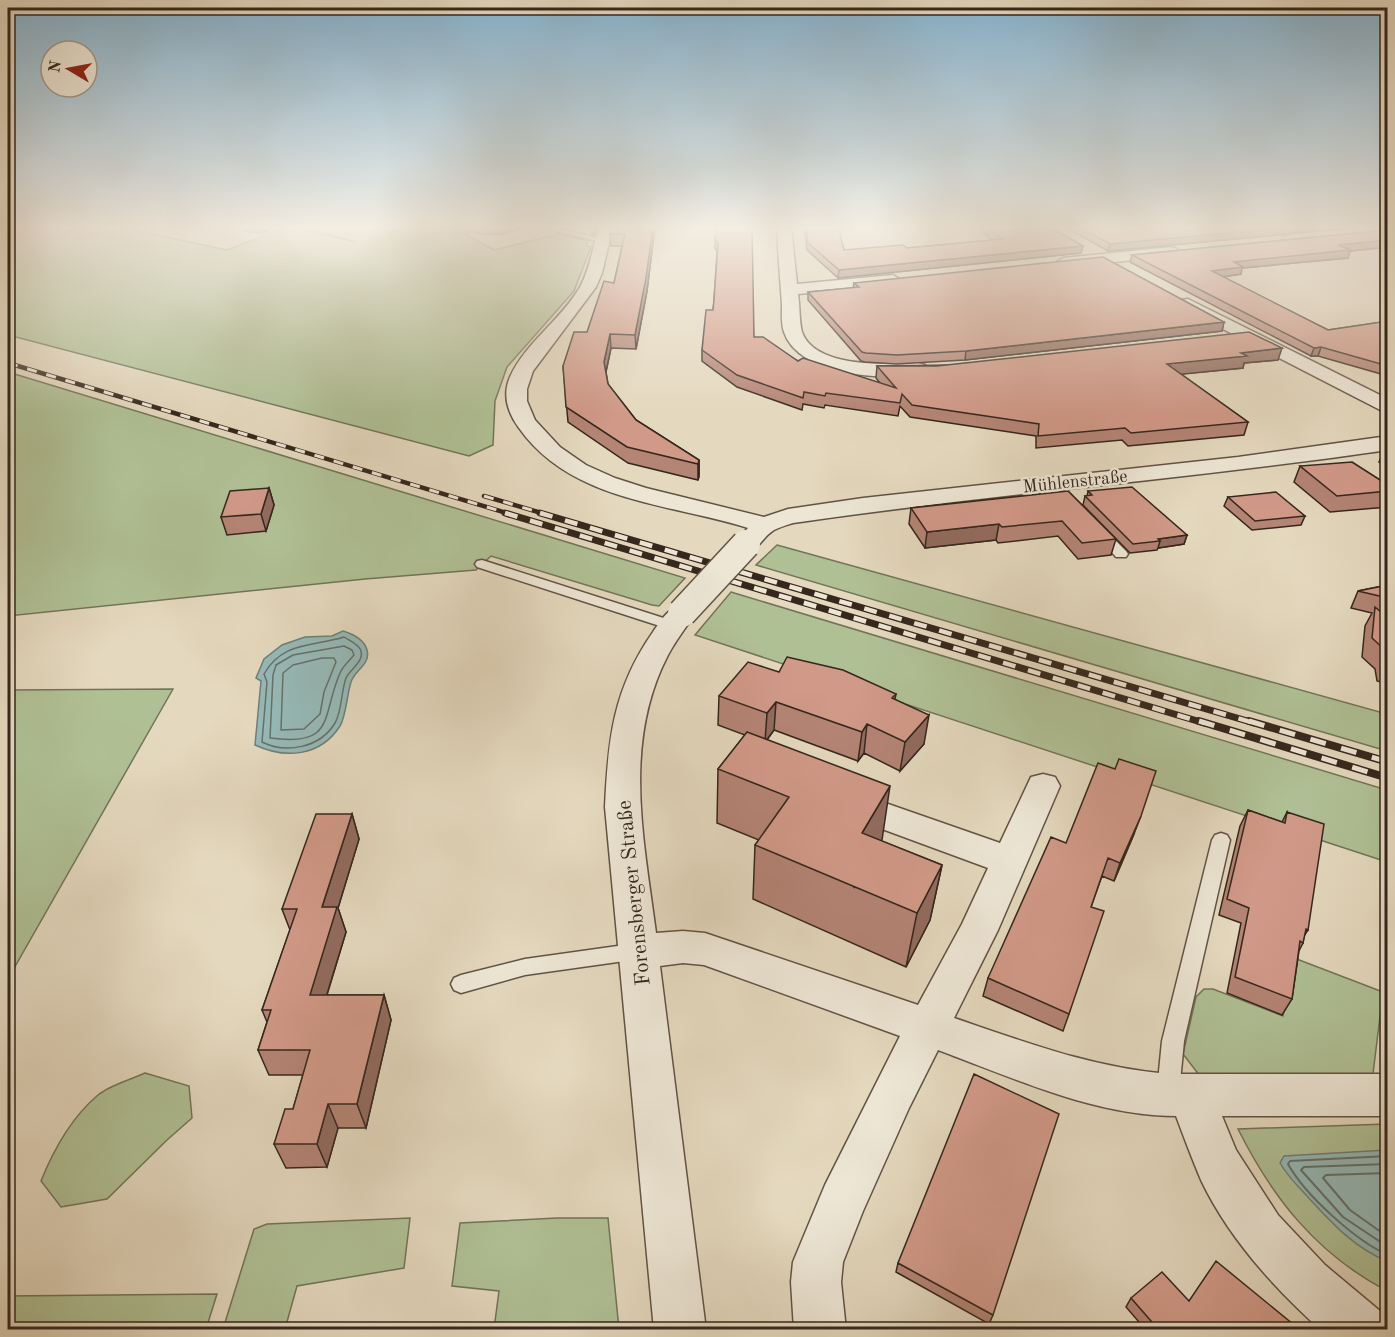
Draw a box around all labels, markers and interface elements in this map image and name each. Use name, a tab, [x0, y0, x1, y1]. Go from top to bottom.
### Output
north arrow	[39, 39, 99, 99]
text: N	[47, 59, 65, 74]
street label: Mühlenstraße	[1022, 468, 1128, 496]
street label: Forensberger Straße	[614, 799, 655, 987]

